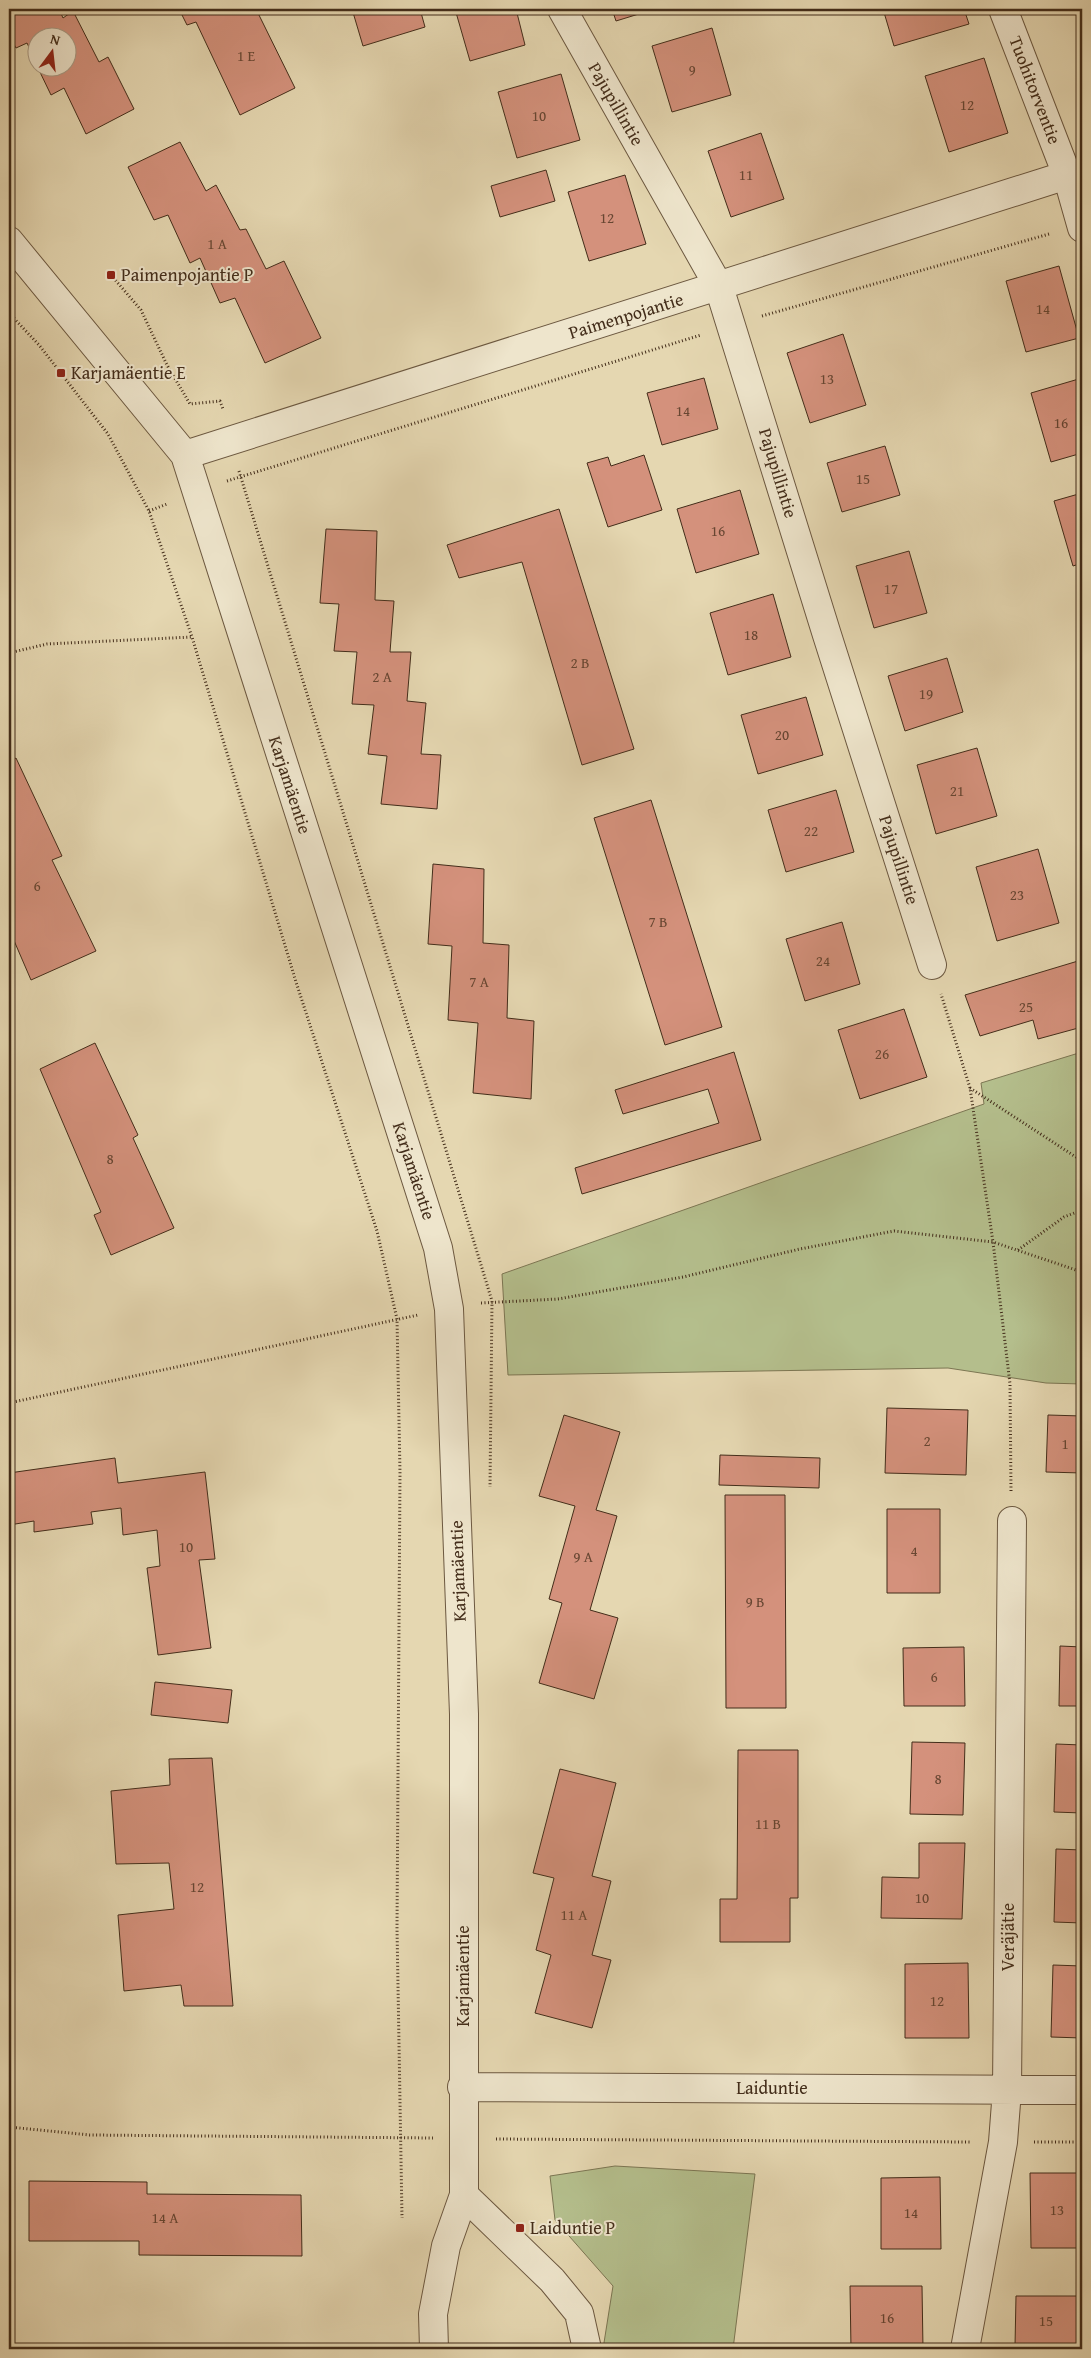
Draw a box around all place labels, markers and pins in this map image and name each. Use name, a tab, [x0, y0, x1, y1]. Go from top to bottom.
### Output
place label: Paimenpojantie P	[121, 261, 253, 288]
marker: Paimenpojantie P	[105, 269, 117, 281]
place label: Karjamäentie E	[71, 359, 186, 386]
marker: Karjamäentie E	[55, 367, 67, 379]
place label: Laiduntie P	[530, 2214, 615, 2241]
marker: Laiduntie P	[514, 2222, 526, 2234]

